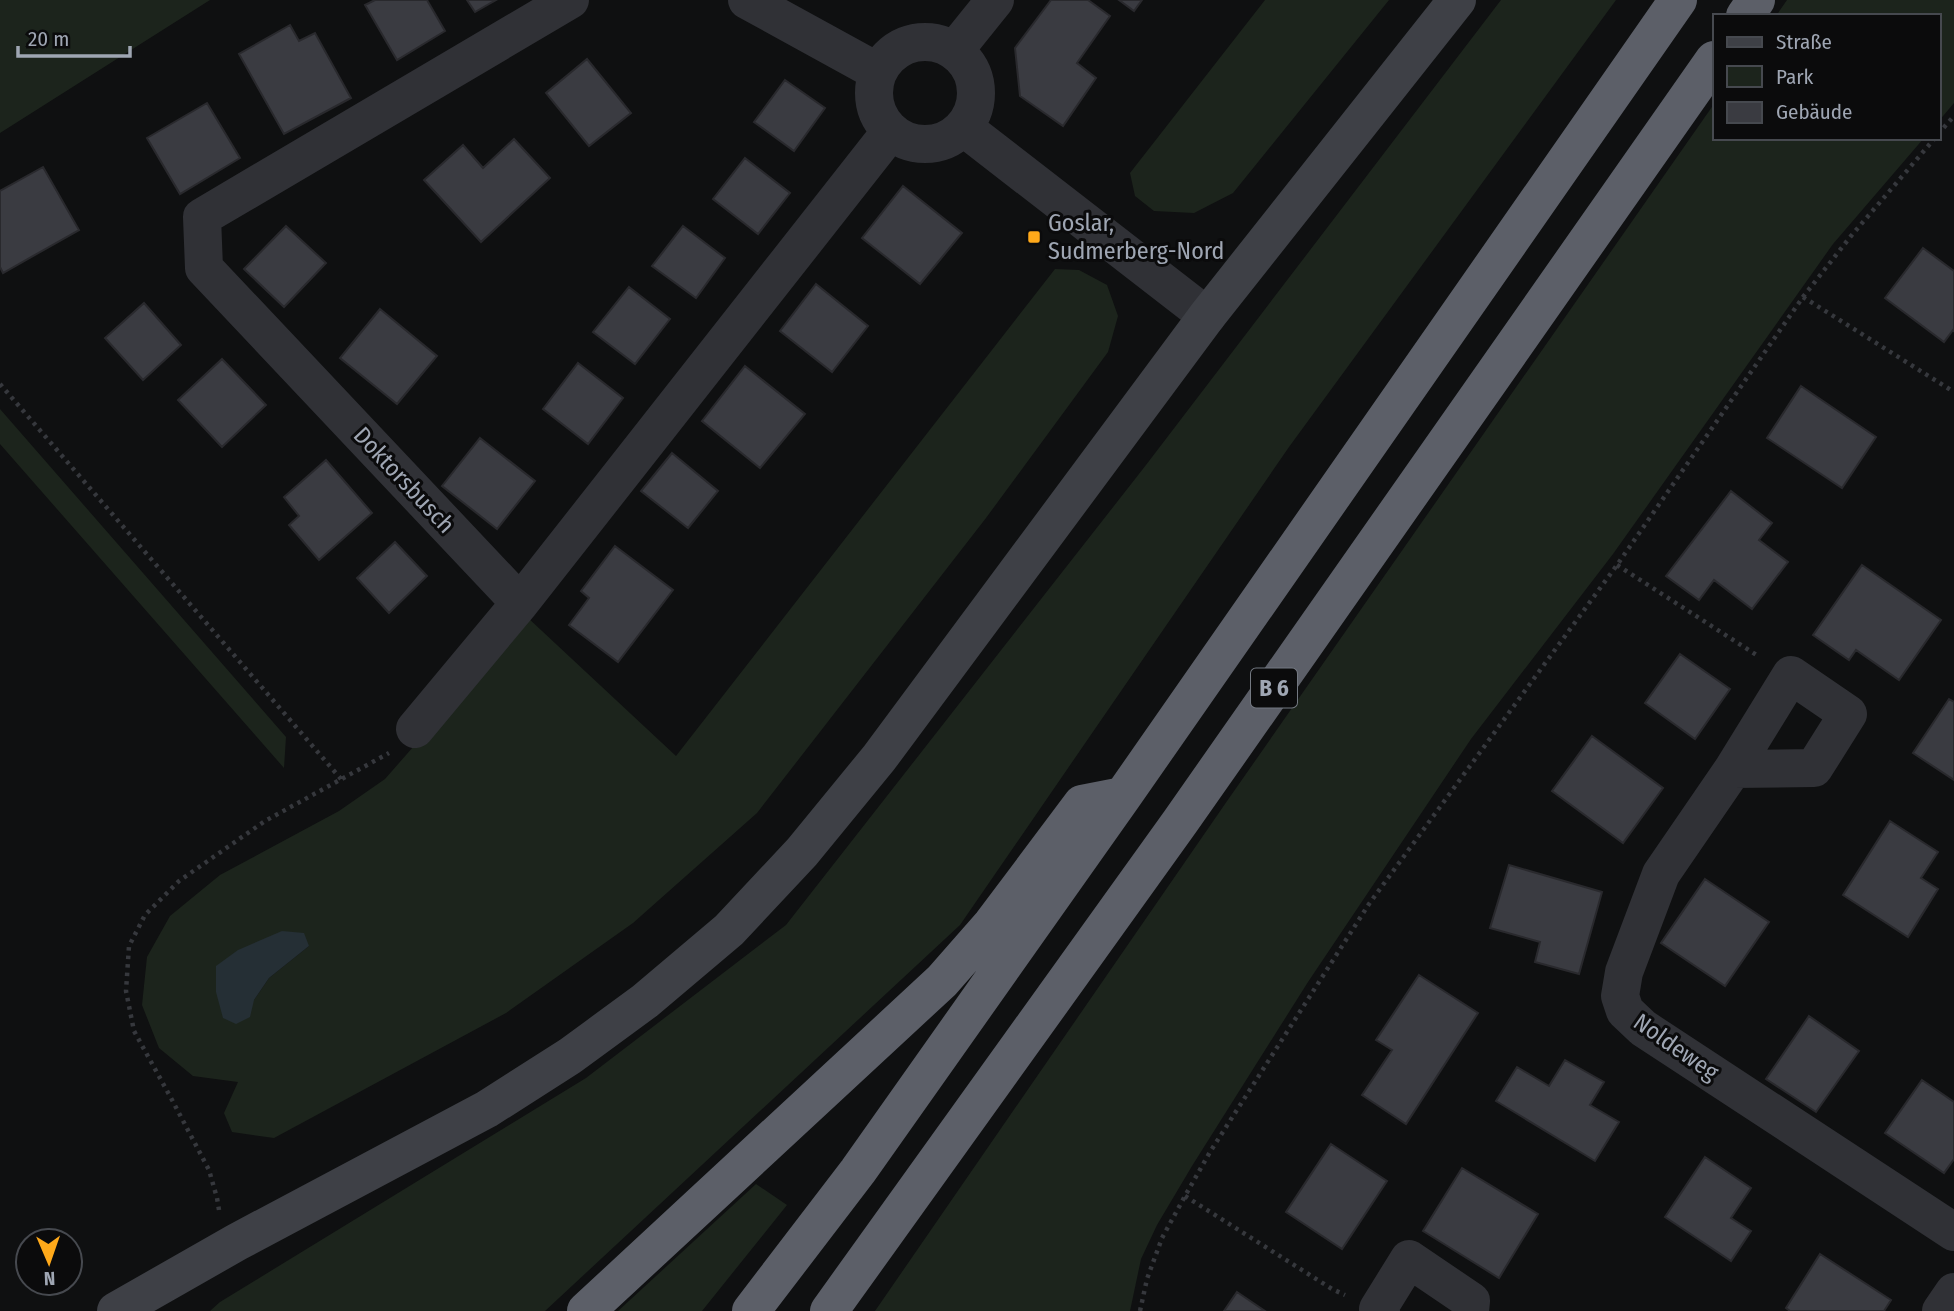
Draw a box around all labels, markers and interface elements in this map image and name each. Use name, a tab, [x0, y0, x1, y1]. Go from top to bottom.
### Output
scale bar	[18, 14, 130, 58]
legend	[1713, 14, 1940, 140]
text: 20 m	[28, 26, 69, 52]
text: Straße	[1776, 29, 1832, 55]
text: Park	[1776, 64, 1814, 90]
text: Gebäude	[1776, 99, 1852, 125]
place label: Goslar, Sudmerberg-Nord	[1048, 209, 1224, 265]
marker: Goslar, Sudmerberg-Nord	[1026, 229, 1042, 245]
street label: Doktorsbusch	[348, 421, 460, 539]
road number: B 6	[1251, 668, 1297, 708]
street label: Noldeweg	[1628, 1008, 1724, 1087]
north arrow	[14, 1227, 84, 1297]
text: N	[43, 1267, 56, 1290]

